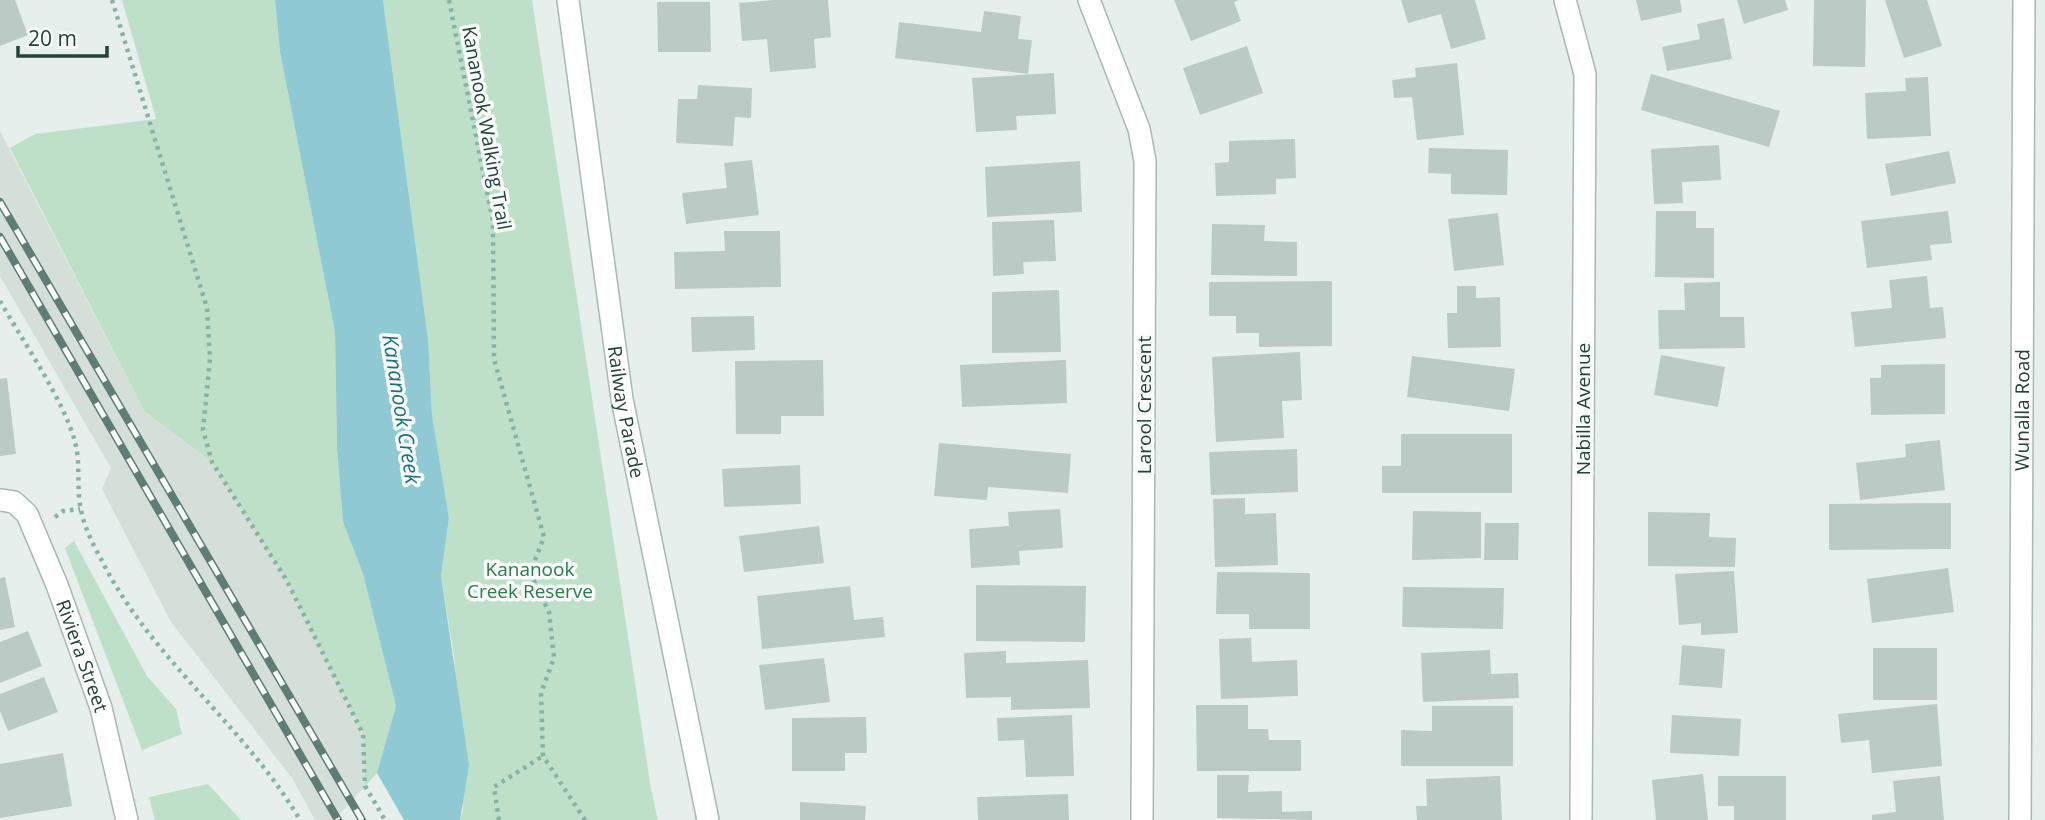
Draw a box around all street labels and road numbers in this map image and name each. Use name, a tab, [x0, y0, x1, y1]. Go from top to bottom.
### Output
street label: Kananook Walking Trail	[456, 24, 518, 232]
street label: Larool Crescent	[1131, 336, 1157, 474]
street label: Nabilla Avenue	[1570, 343, 1596, 475]
street label: Railway Parade	[602, 344, 651, 480]
street label: Wunalla Road	[2009, 349, 2035, 471]
street label: Riviera Street	[50, 596, 114, 716]

